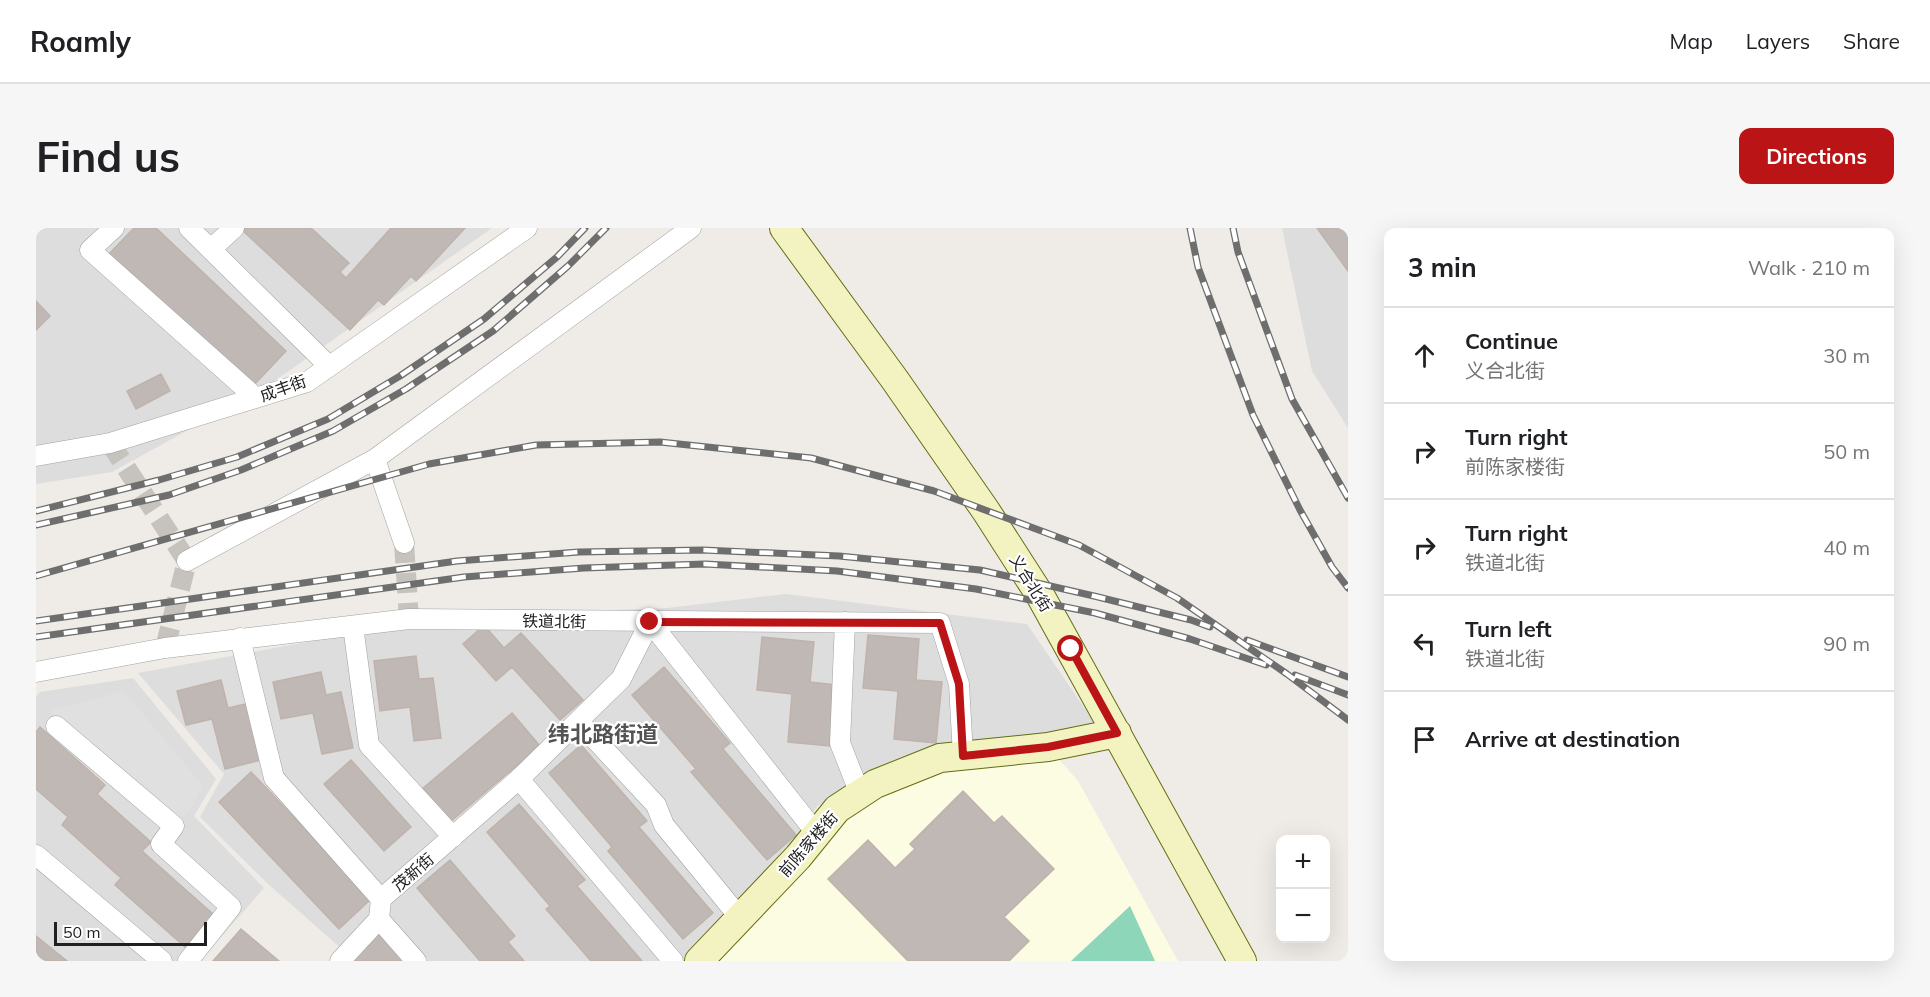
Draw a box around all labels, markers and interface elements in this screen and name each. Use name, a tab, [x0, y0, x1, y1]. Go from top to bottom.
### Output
text: Roamly	[30, 24, 131, 59]
text: Map	[1670, 28, 1713, 54]
text: Layers	[1746, 28, 1810, 54]
text: Share	[1843, 28, 1900, 54]
button: Directions	[1739, 128, 1894, 184]
text: Find us	[36, 130, 180, 183]
text: 3 min	[1408, 251, 1477, 284]
text: Walk · 210 m	[1748, 255, 1870, 280]
text: Continue	[1465, 327, 1558, 355]
icon: ahead	[1408, 339, 1441, 372]
text: 30 m	[1823, 343, 1870, 368]
text: 义合北街	[1465, 358, 1545, 383]
street label: 成丰街	[257, 370, 309, 406]
text: Turn right	[1465, 423, 1568, 451]
icon: right	[1408, 435, 1441, 468]
text: 50 m	[1823, 439, 1870, 464]
text: 前陈家楼街	[1465, 454, 1565, 479]
text: Turn right	[1465, 519, 1568, 547]
icon: right	[1408, 531, 1441, 564]
text: 40 m	[1823, 535, 1870, 560]
text: 铁道北街	[1465, 550, 1545, 575]
street label: 义合北街	[1006, 551, 1056, 615]
route end	[636, 608, 662, 634]
street label: 铁道北街	[522, 610, 586, 632]
text: Turn left	[1465, 615, 1552, 643]
icon: left	[1408, 627, 1441, 660]
text: 90 m	[1823, 631, 1870, 656]
route start	[1057, 635, 1083, 661]
text: 铁道北街	[1465, 646, 1545, 671]
district label: 纬北路街道	[548, 720, 658, 748]
icon: arrive	[1408, 723, 1441, 756]
text: Arrive at destination	[1465, 725, 1680, 753]
street label: 前陈家楼街	[774, 807, 842, 881]
map controls	[1276, 835, 1330, 943]
button: +	[1276, 835, 1330, 889]
street label: 茂新街	[388, 849, 438, 895]
button: −	[1276, 889, 1330, 943]
scale bar	[54, 919, 207, 946]
text: 50 m	[63, 922, 100, 942]

